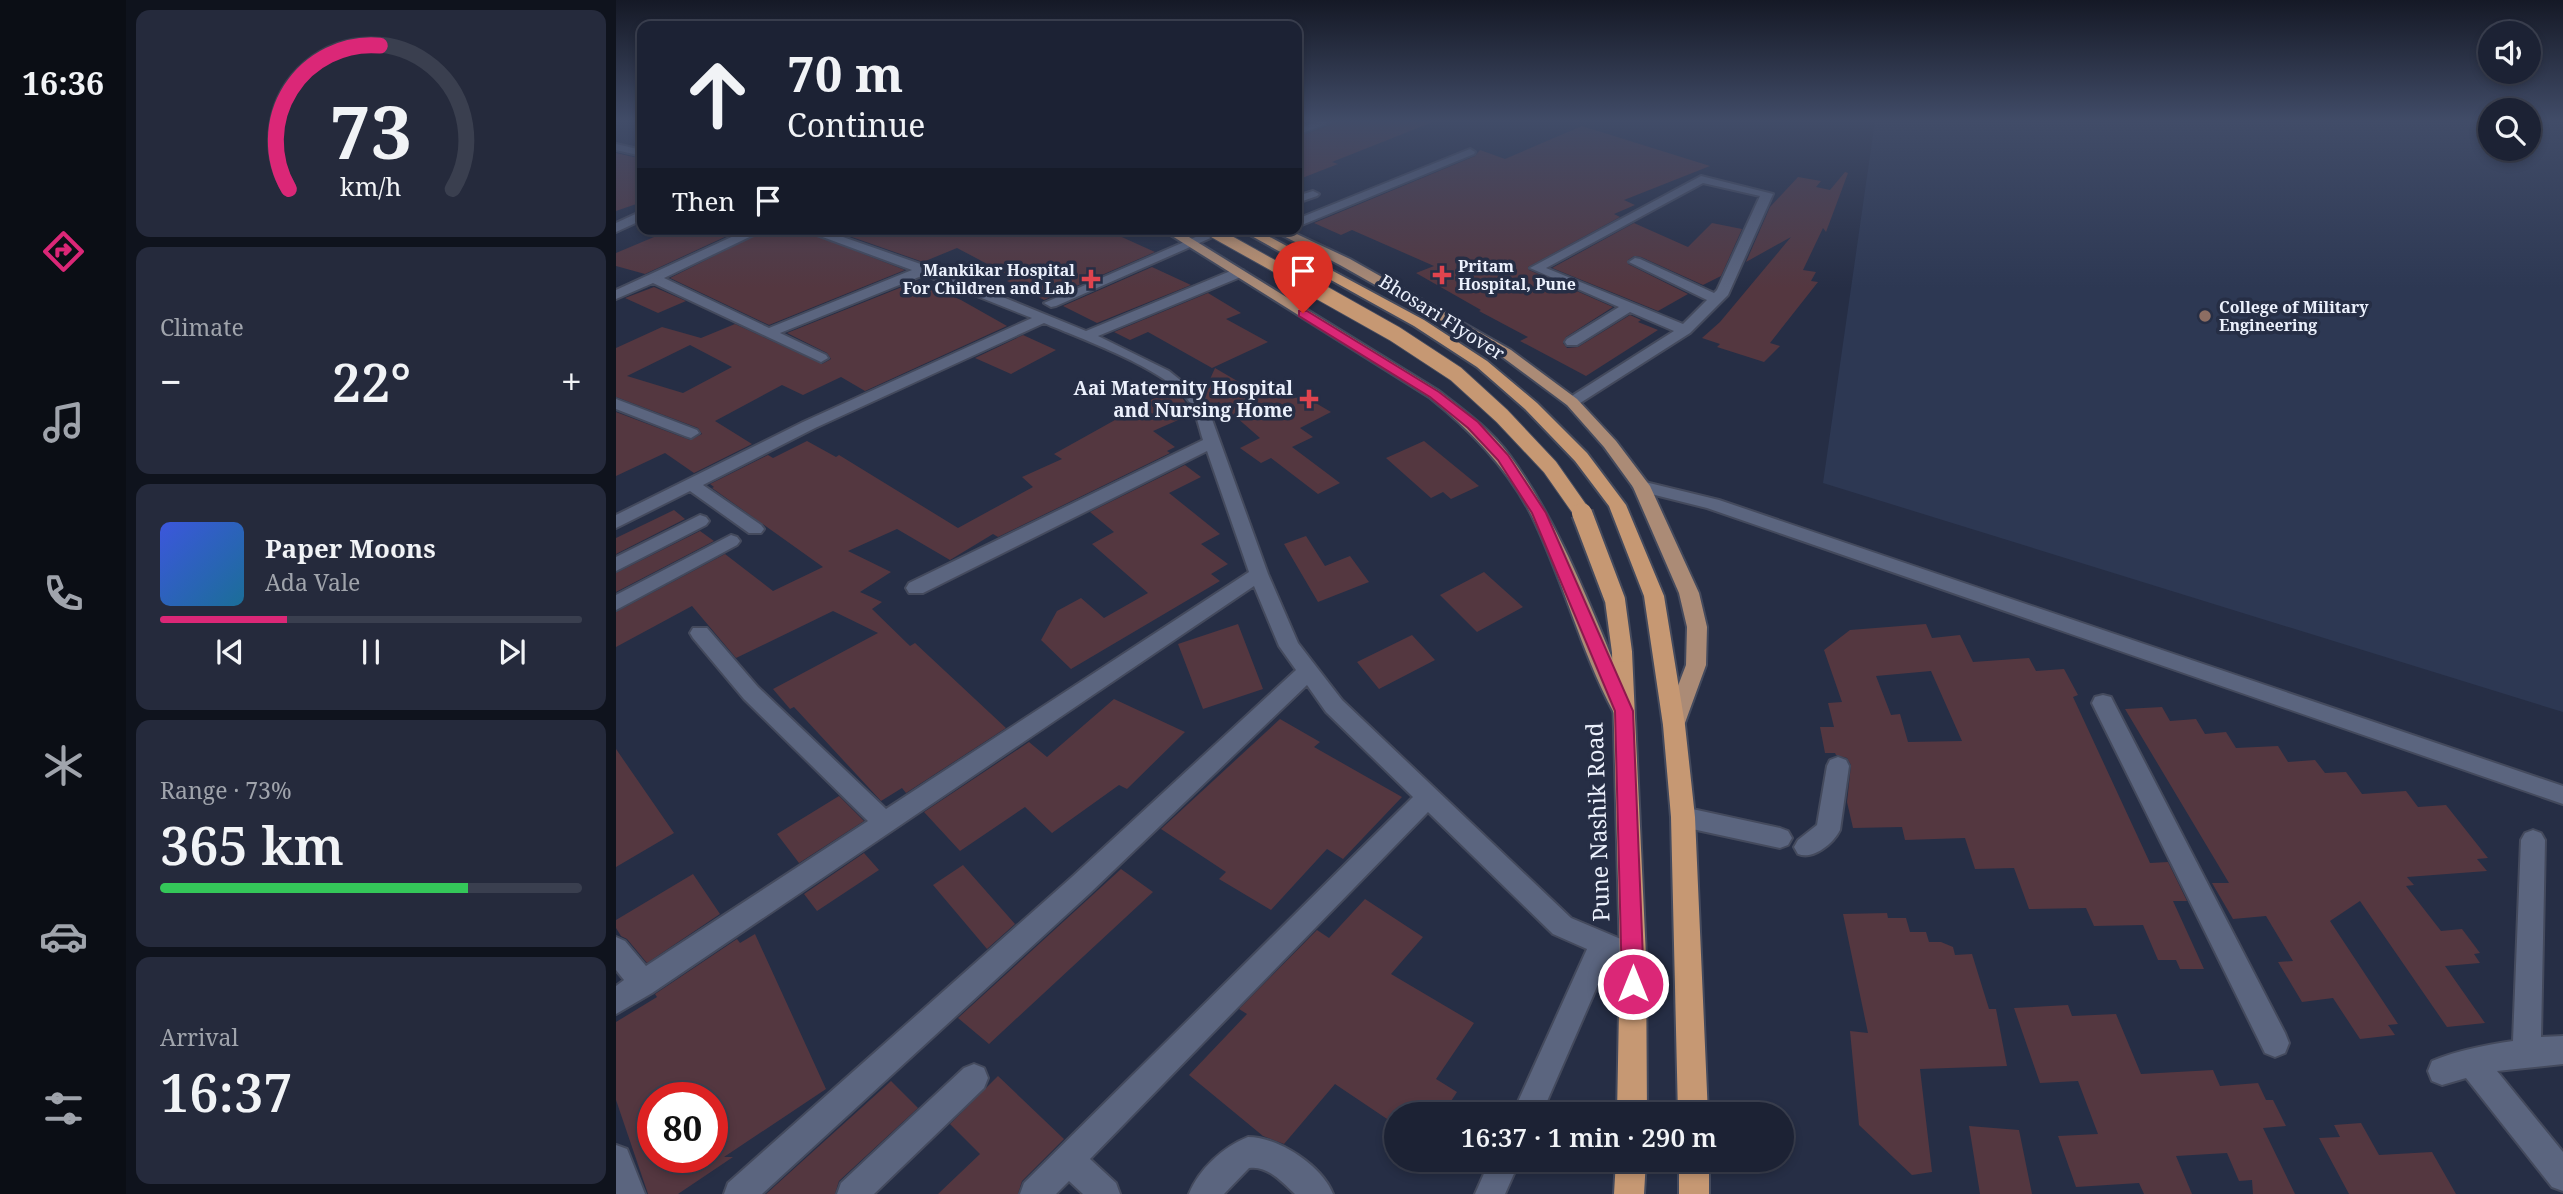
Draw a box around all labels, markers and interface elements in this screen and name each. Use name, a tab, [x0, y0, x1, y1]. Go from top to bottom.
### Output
map controls	[2478, 21, 2541, 161]
button: sound	[2478, 21, 2541, 84]
text: 70 m	[787, 40, 903, 106]
icon: ahead	[672, 49, 763, 140]
text: 16:36	[22, 61, 104, 104]
text: 73	[330, 82, 412, 181]
button: search	[2478, 98, 2541, 161]
text: Continue	[787, 103, 925, 146]
text: km/h	[340, 169, 402, 203]
icon: arrive	[749, 182, 787, 220]
text: Then	[672, 183, 735, 219]
icon: directions	[39, 227, 88, 276]
pin	[1273, 241, 1333, 313]
icon: arrive	[1284, 252, 1322, 290]
place label: Pritam Hospital, Pune	[1458, 255, 1576, 295]
place label: Mankikar Hospital For Children and Lab	[903, 259, 1075, 299]
marker: Pritam Hospital, Pune	[1432, 265, 1452, 285]
street label: Bhosari Flyover	[1374, 268, 1510, 366]
marker: Mankikar Hospital For Children and Lab	[1081, 269, 1101, 289]
place label: College of Military Engineering	[2219, 296, 2369, 336]
marker: College of Military Engineering	[2197, 308, 2213, 324]
text: Climate	[160, 311, 244, 343]
text: 22°	[332, 346, 411, 417]
text: −	[160, 355, 182, 407]
text: +	[561, 355, 582, 407]
place label: Aai Maternity Hospital and Nursing Home	[1074, 375, 1293, 423]
marker: Aai Maternity Hospital and Nursing Home	[1299, 389, 1319, 409]
icon: music	[39, 398, 88, 447]
text: Paper Moons	[265, 530, 436, 566]
text: Ada Vale	[265, 566, 360, 598]
icon: phone	[39, 569, 88, 618]
icon: previous	[211, 633, 249, 671]
icon: pause	[352, 633, 390, 671]
icon: next	[493, 633, 531, 671]
street label: Pune Nashik Road	[1578, 722, 1616, 922]
icon: climate	[39, 741, 88, 790]
text: Range · 73%	[160, 774, 292, 806]
text: 365 km	[160, 809, 344, 880]
icon: car	[39, 912, 88, 961]
position arrow	[1596, 947, 1670, 1021]
text: Arrival	[160, 1021, 239, 1053]
text: 16:37	[160, 1056, 293, 1127]
speed limit sign: 80	[637, 1082, 728, 1173]
icon: filters	[39, 1084, 88, 1133]
text: 16:37 · 1 min · 290 m	[1461, 1119, 1717, 1155]

